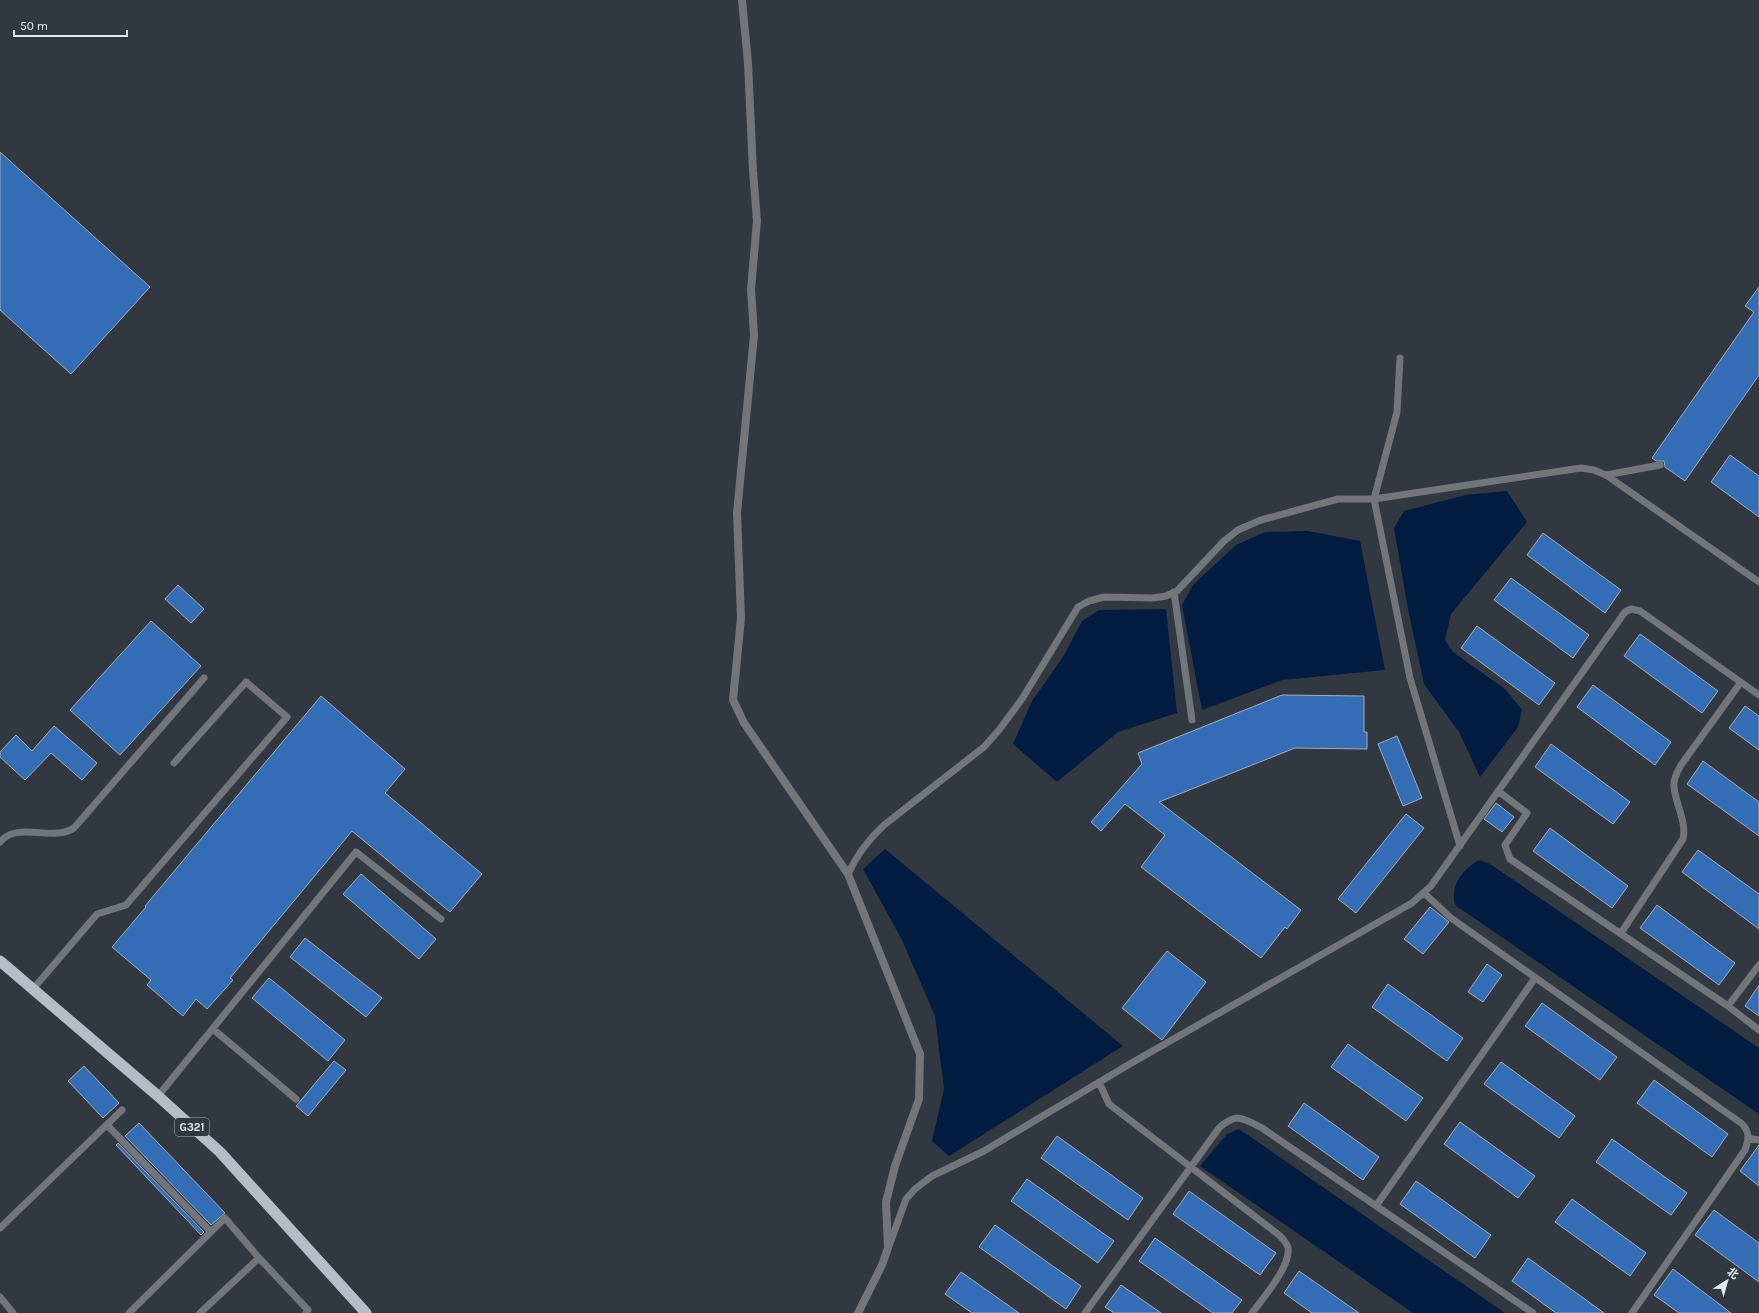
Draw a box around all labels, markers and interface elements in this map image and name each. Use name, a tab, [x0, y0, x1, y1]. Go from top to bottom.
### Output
scale bar	[14, 12, 127, 38]
text: 50 m	[20, 19, 48, 33]
road number: G321	[175, 1118, 209, 1136]
north arrow	[1707, 1261, 1747, 1301]
text: 北	[1724, 1265, 1741, 1282]

